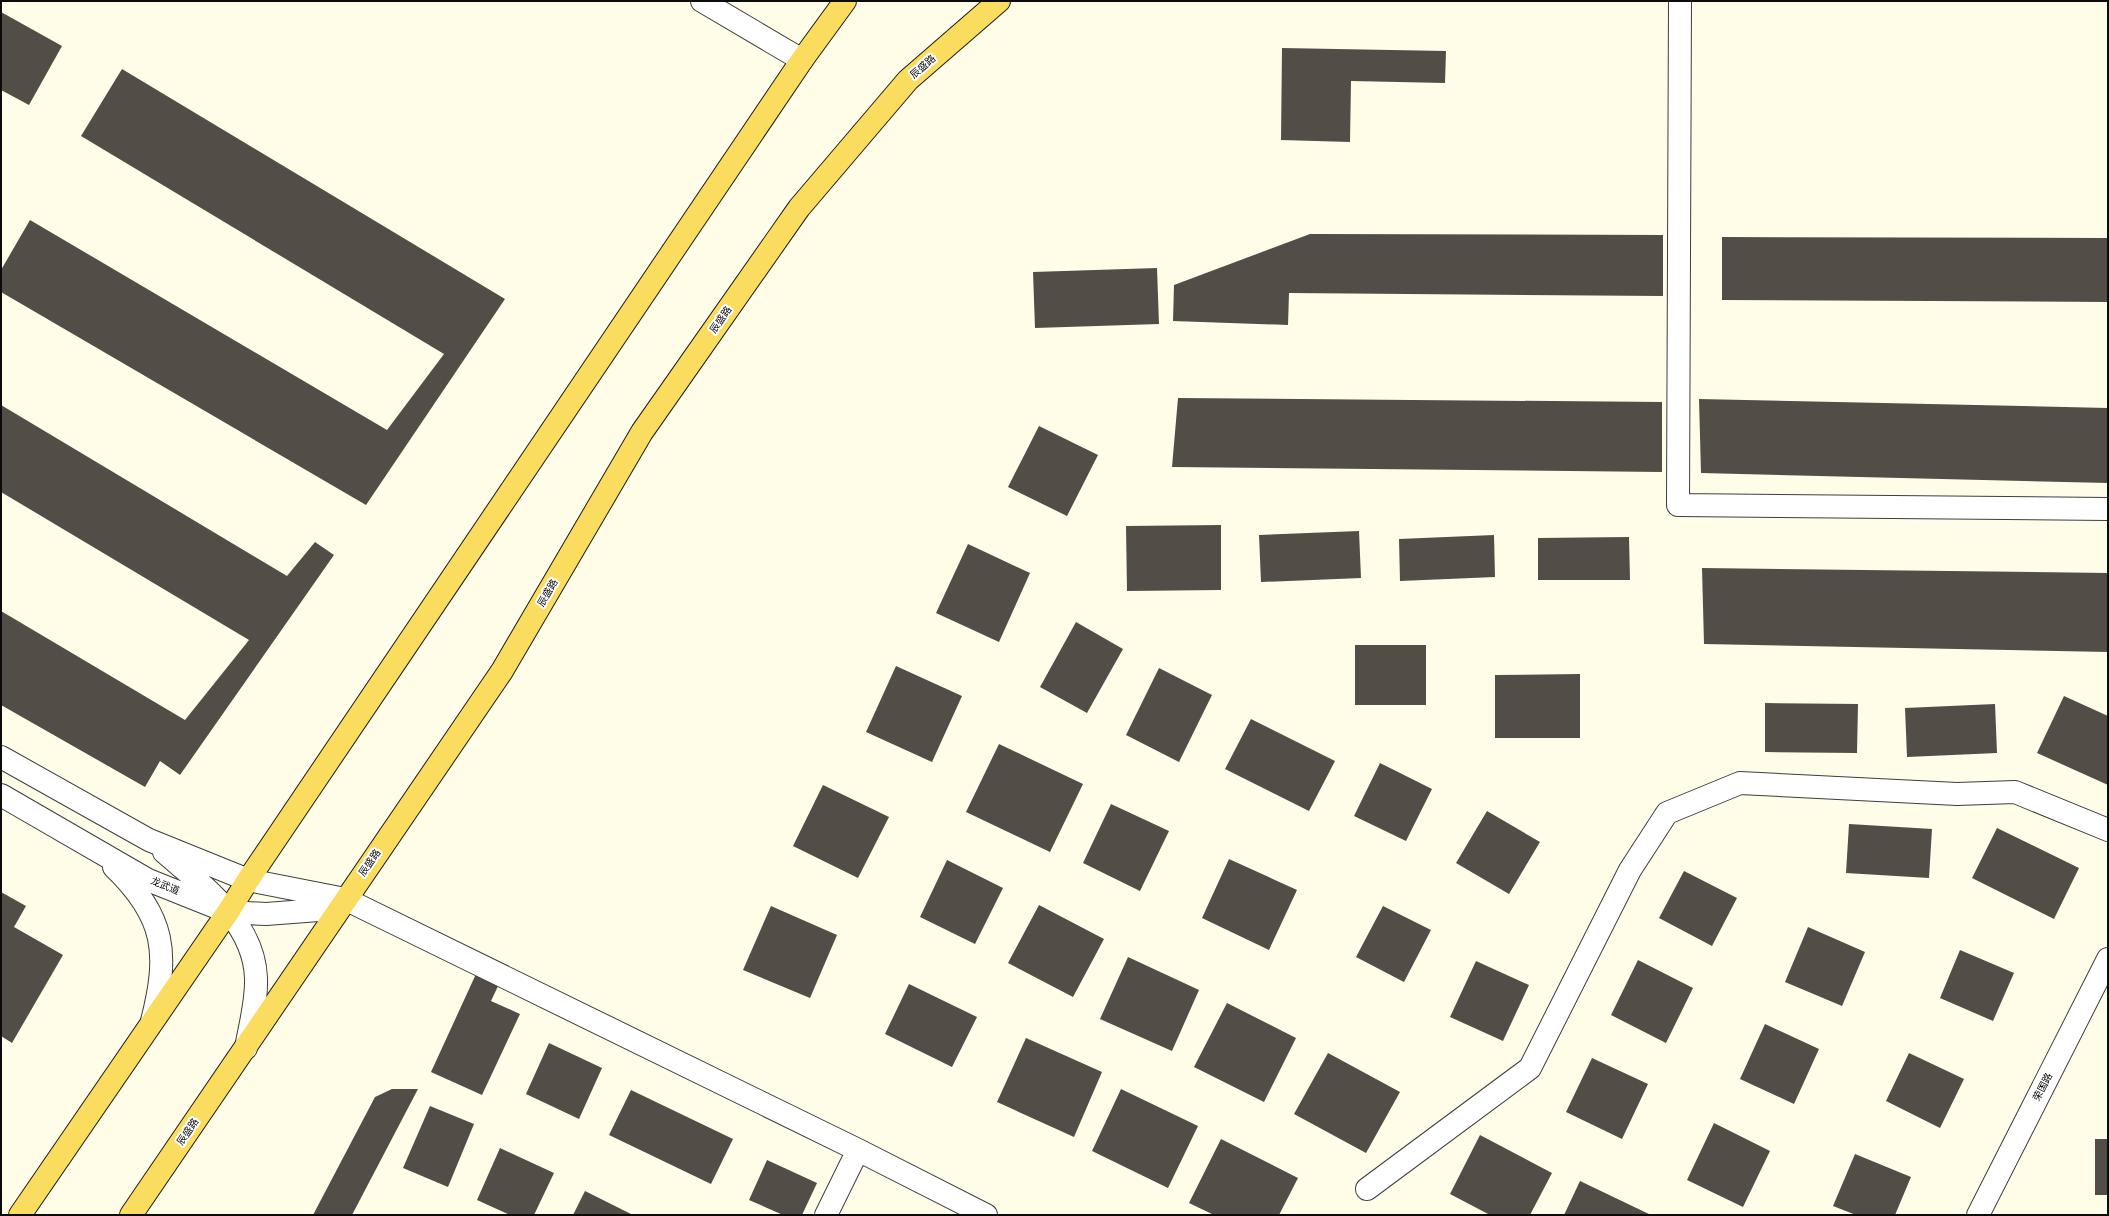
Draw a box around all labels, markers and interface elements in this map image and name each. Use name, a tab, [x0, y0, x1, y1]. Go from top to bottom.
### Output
street label: 辰盛路	[908, 53, 938, 81]
street label: 辰盛路	[707, 304, 735, 336]
street label: 辰盛路	[535, 577, 561, 609]
street label: 辰盛路	[356, 847, 384, 879]
street label: 龙武道	[149, 875, 181, 897]
street label: 荣国路	[2031, 1071, 2055, 1103]
street label: 辰盛路	[175, 1116, 201, 1148]

